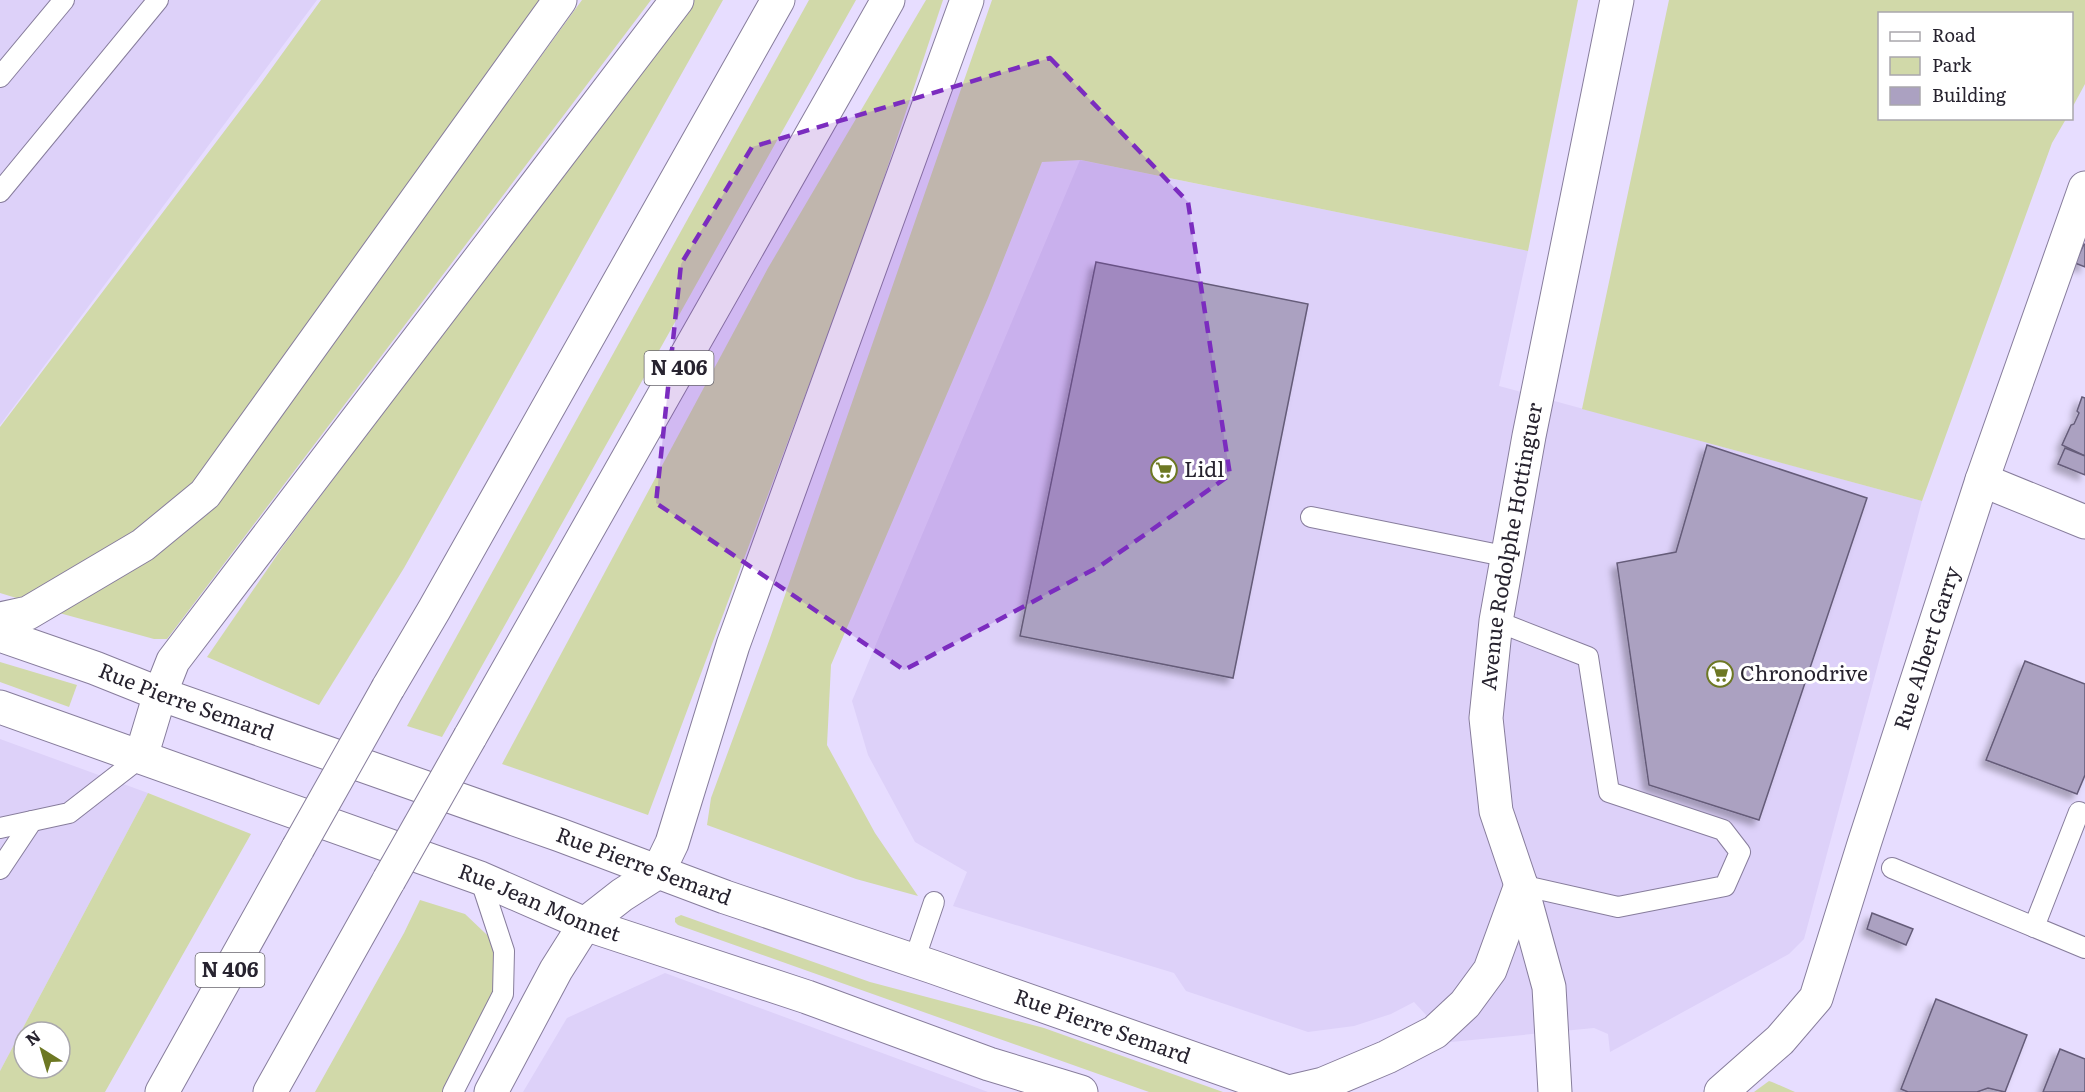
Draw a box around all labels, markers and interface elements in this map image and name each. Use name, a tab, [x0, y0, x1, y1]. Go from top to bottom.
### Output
legend	[1878, 12, 2073, 120]
text: Road	[1932, 21, 1976, 48]
text: Park	[1932, 51, 1973, 78]
text: Building	[1932, 81, 2007, 108]
road number: N 406	[644, 351, 714, 385]
street label: Avenue Rodolphe Hottinguer	[1471, 400, 1548, 692]
place label: Lidl	[1184, 452, 1224, 483]
supermarket icon: Lidl	[1149, 455, 1179, 485]
street label: Rue Albert Garry	[1884, 561, 1966, 733]
street label: Rue Pierre Semard	[95, 653, 279, 746]
place label: Chronodrive	[1740, 656, 1868, 687]
supermarket icon: Chronodrive	[1705, 659, 1735, 689]
street label: Rue Pierre Semard	[552, 817, 737, 911]
street label: Rue Jean Monnet	[455, 854, 626, 948]
road number: N 406	[196, 953, 264, 987]
street label: Rue Pierre Semard	[1011, 979, 1196, 1070]
north arrow	[12, 1020, 72, 1080]
text: N	[20, 1024, 45, 1051]

